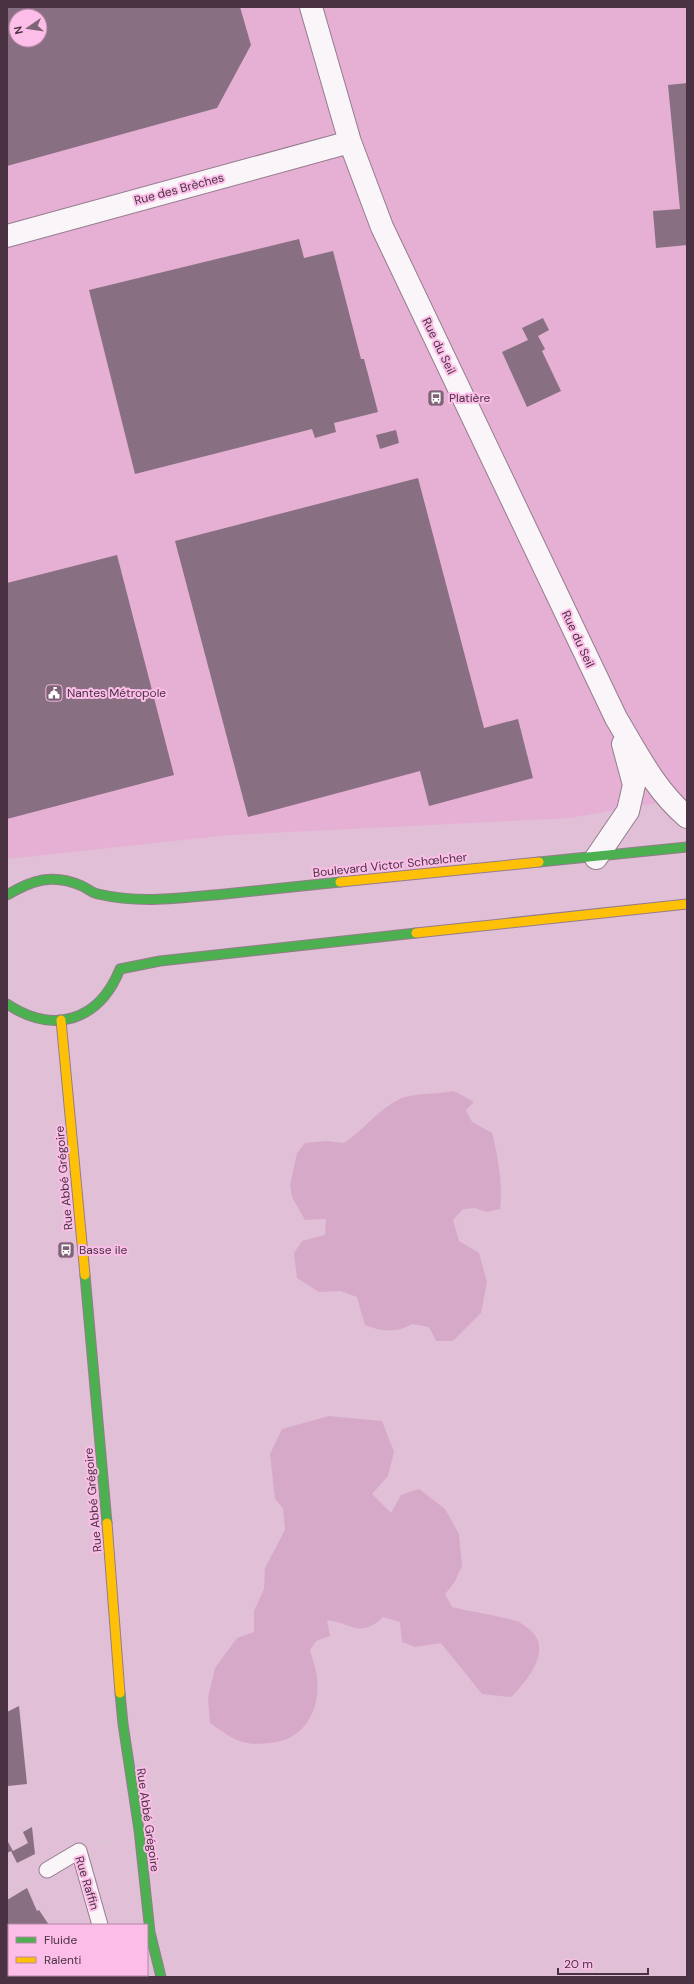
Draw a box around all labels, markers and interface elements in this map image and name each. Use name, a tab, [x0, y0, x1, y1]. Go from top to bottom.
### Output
north arrow	[8, 8, 48, 48]
text: N	[11, 25, 26, 36]
street label: Rue des Brèches	[132, 169, 226, 209]
street label: Rue du Seil	[418, 315, 460, 377]
bus stop icon: Platière	[426, 388, 446, 408]
place label: Platière	[449, 390, 491, 406]
street label: Rue du Seil	[558, 608, 598, 670]
public building icon: Nantes Métropole	[44, 683, 64, 703]
place label: Nantes Métropole	[67, 685, 166, 701]
street label: Boulevard Victor Schœlcher	[312, 849, 468, 881]
street label: Rue Abbé Grégoire	[51, 1125, 77, 1231]
bus stop icon: Basse ile	[56, 1240, 76, 1260]
place label: Basse ile	[79, 1242, 127, 1258]
street label: Rue Abbé Grégoire	[80, 1447, 106, 1553]
street label: Rue Abbé Grégoire	[133, 1767, 163, 1873]
street label: Rue Raffin	[71, 1854, 103, 1912]
legend	[8, 1924, 148, 1976]
text: Fluide	[44, 1932, 77, 1948]
scale bar	[558, 1950, 648, 1976]
text: Ralenti	[44, 1952, 82, 1968]
text: 20 m	[564, 1956, 593, 1972]

